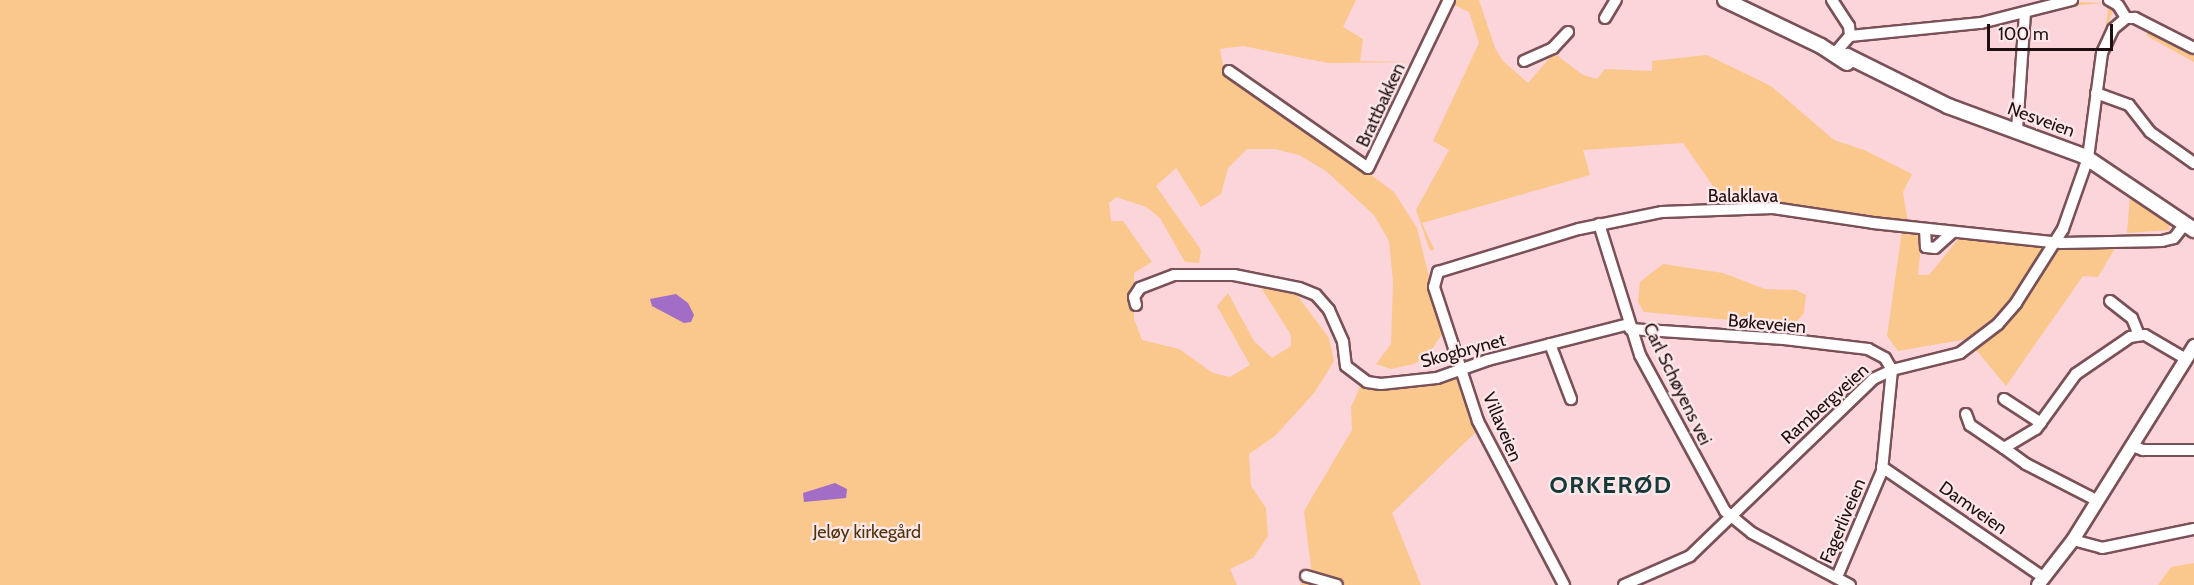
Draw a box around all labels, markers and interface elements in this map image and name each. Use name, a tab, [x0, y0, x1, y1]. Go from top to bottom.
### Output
scale bar	[1990, 12, 2116, 50]
text: 100 m	[1998, 23, 2049, 45]
street label: Brattbakken	[1352, 59, 1410, 151]
street label: Nesveien	[2004, 98, 2078, 142]
street label: Balaklava	[1708, 185, 1778, 207]
street label: Bøkeveien	[1727, 310, 1807, 338]
street label: Carl Schøyens vei	[1638, 319, 1716, 449]
street label: Skogbrynet	[1418, 329, 1508, 373]
street label: Rambergveien	[1777, 359, 1873, 449]
street label: Villaveien	[1478, 389, 1526, 465]
district label: ORKERØD	[1550, 471, 1672, 499]
street label: Fagerliveien	[1815, 475, 1871, 567]
street label: Damveien	[1935, 477, 2011, 539]
park label: Jeløy kirkegård	[813, 521, 921, 543]

